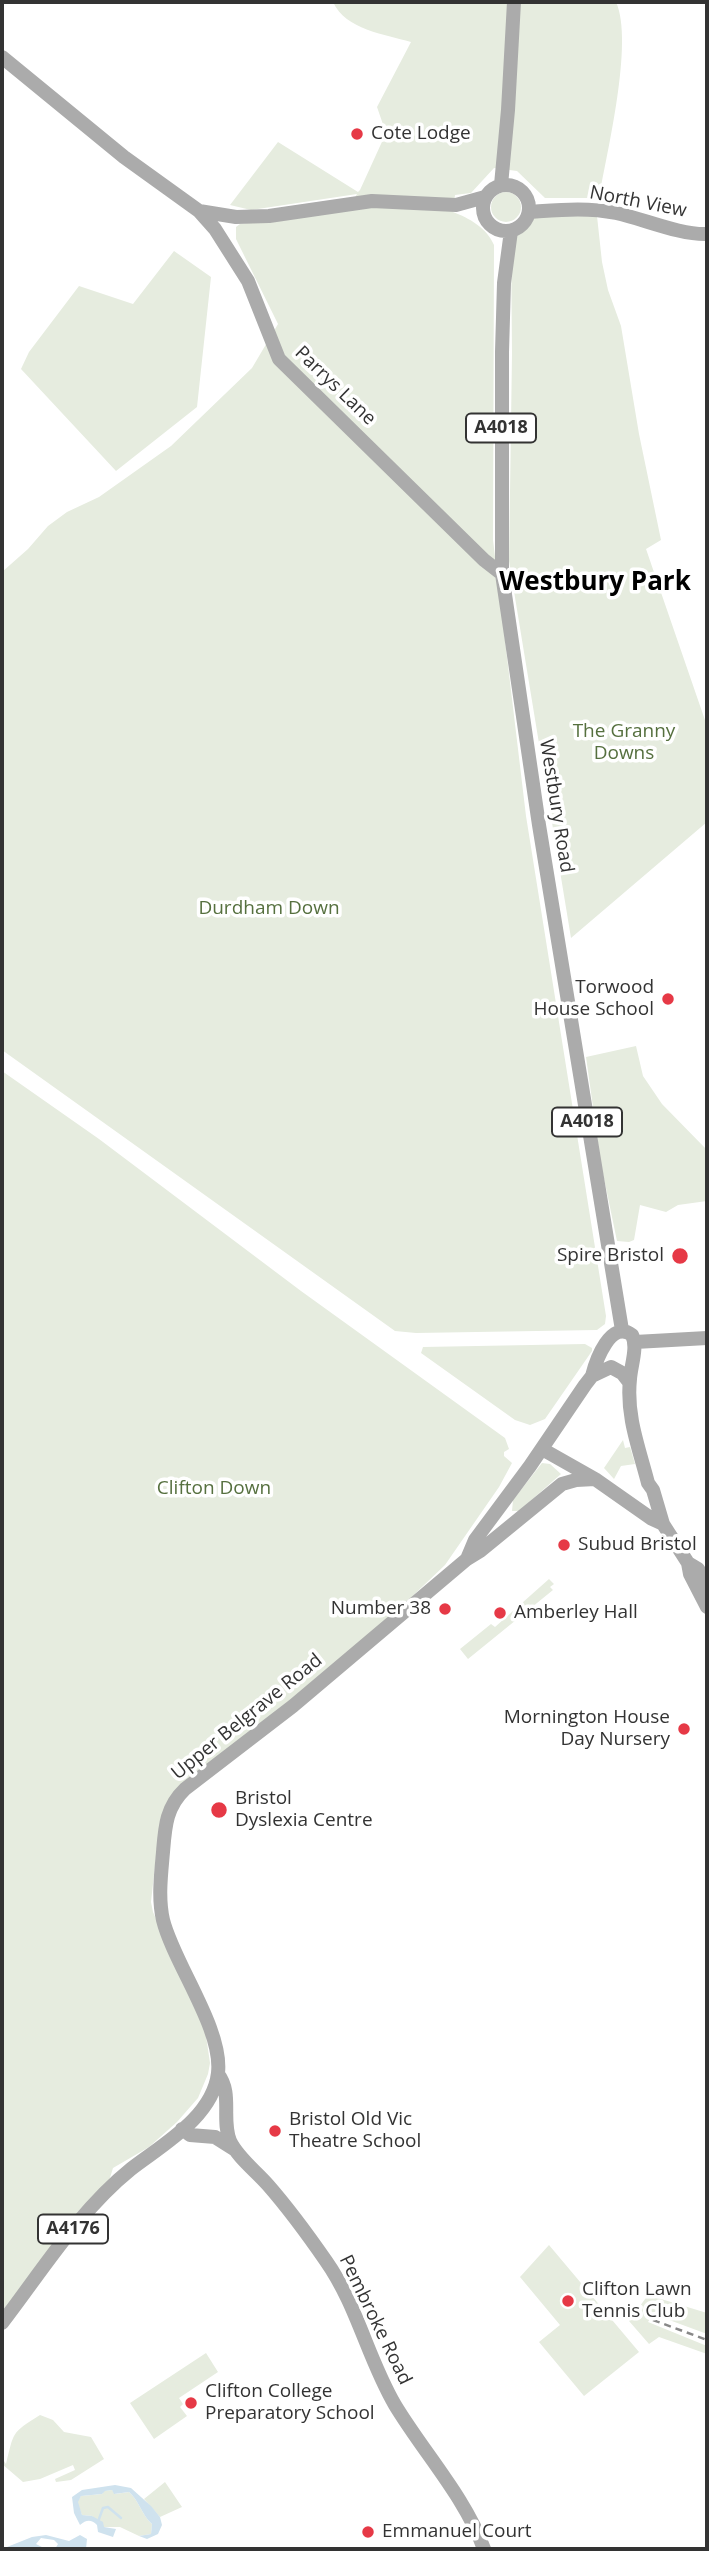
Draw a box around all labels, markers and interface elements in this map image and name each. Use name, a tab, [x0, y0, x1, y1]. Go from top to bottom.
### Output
place label: Cote Lodge	[371, 123, 471, 145]
marker: Cote Lodge	[349, 126, 365, 142]
street label: North View	[588, 181, 688, 223]
street label: Parrys Lane	[290, 342, 380, 430]
road number: A4018	[466, 414, 536, 442]
district label: Westbury Park	[499, 567, 691, 599]
park label: The Granny Downs	[573, 721, 675, 765]
street label: Westbury Road	[534, 738, 578, 874]
park label: Durdham Down	[198, 898, 340, 920]
place label: Torwood House School	[533, 977, 654, 1021]
marker: Torwood House School	[660, 991, 676, 1007]
road number: A4018	[552, 1107, 622, 1136]
place label: Spire Bristol	[557, 1245, 664, 1267]
marker: Spire Bristol	[670, 1246, 690, 1266]
park label: Clifton Down	[157, 1478, 271, 1500]
place label: Subud Bristol	[578, 1534, 697, 1556]
marker: Subud Bristol	[556, 1537, 572, 1553]
place label: Number 38	[331, 1598, 431, 1620]
marker: Number 38	[437, 1601, 453, 1617]
place label: Amberley Hall	[514, 1602, 638, 1624]
marker: Amberley Hall	[492, 1605, 508, 1621]
street label: Upper Belgrave Road	[167, 1649, 327, 1785]
place label: Mornington House Day Nursery	[504, 1707, 670, 1751]
marker: Mornington House Day Nursery	[676, 1721, 692, 1737]
place label: Bristol Dyslexia Centre	[235, 1788, 373, 1832]
marker: Bristol Dyslexia Centre	[209, 1800, 229, 1820]
place label: Bristol Old Vic Theatre School	[289, 2109, 421, 2153]
marker: Bristol Old Vic Theatre School	[267, 2123, 283, 2139]
road number: A4176	[38, 2214, 108, 2244]
street label: Pembroke Road	[334, 2251, 416, 2389]
place label: Clifton Lawn Tennis Club	[582, 2279, 692, 2323]
marker: Clifton Lawn Tennis Club	[560, 2293, 576, 2309]
place label: Clifton College Preparatory School	[205, 2381, 375, 2425]
marker: Clifton College Preparatory School	[183, 2395, 199, 2411]
place label: Emmanuel Court	[382, 2521, 532, 2543]
marker: Emmanuel Court	[360, 2524, 376, 2540]

